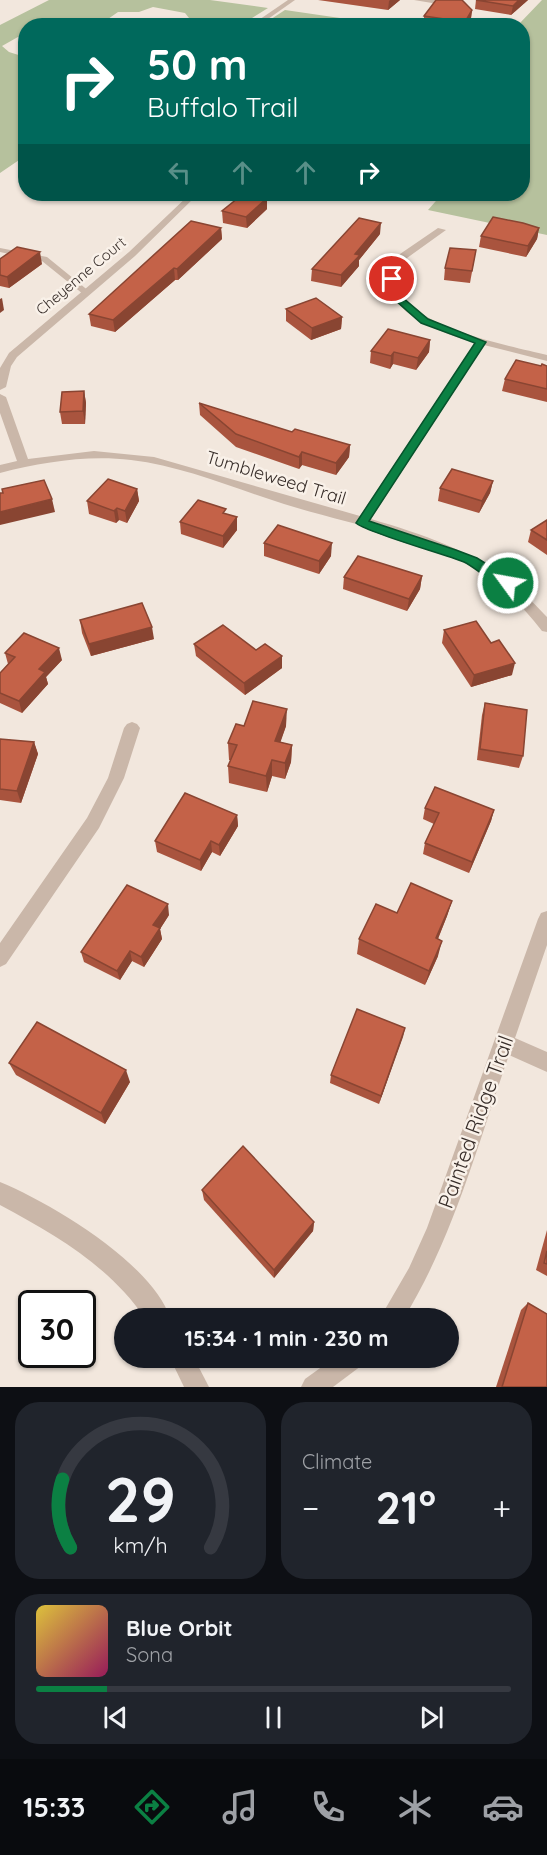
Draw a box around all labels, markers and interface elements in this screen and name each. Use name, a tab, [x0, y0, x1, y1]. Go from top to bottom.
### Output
text: 50 m	[147, 38, 247, 91]
icon: right	[48, 42, 126, 120]
text: Buffalo Trail	[147, 90, 298, 124]
icon: left	[163, 156, 196, 189]
icon: ahead	[226, 156, 259, 189]
icon: ahead	[289, 156, 322, 189]
icon: right	[352, 156, 385, 189]
street label: Cheyenne Court	[32, 232, 130, 319]
pin	[366, 253, 417, 304]
icon: arrive	[375, 262, 408, 295]
street label: Tumbleweed Trail	[203, 445, 349, 510]
position arrow	[476, 551, 540, 615]
street label: Painted Ridge Trail	[432, 1032, 518, 1212]
speed limit sign: 30	[18, 1290, 96, 1368]
text: 15:34 · 1 min · 230 m	[185, 1324, 389, 1352]
text: Climate	[302, 1449, 372, 1474]
text: 29	[105, 1460, 176, 1538]
text: 21°	[375, 1479, 436, 1535]
text: −	[302, 1487, 319, 1528]
text: +	[492, 1487, 511, 1528]
text: km/h	[113, 1532, 168, 1558]
text: Blue Orbit	[126, 1614, 232, 1642]
text: Sona	[126, 1642, 173, 1667]
icon: previous	[99, 1701, 132, 1734]
icon: pause	[257, 1701, 290, 1734]
icon: next	[415, 1701, 448, 1734]
icon: directions	[131, 1786, 173, 1828]
icon: music	[219, 1786, 261, 1828]
icon: phone	[307, 1786, 349, 1828]
icon: climate	[394, 1786, 436, 1828]
icon: car	[482, 1786, 524, 1828]
text: 15:33	[23, 1790, 85, 1824]

